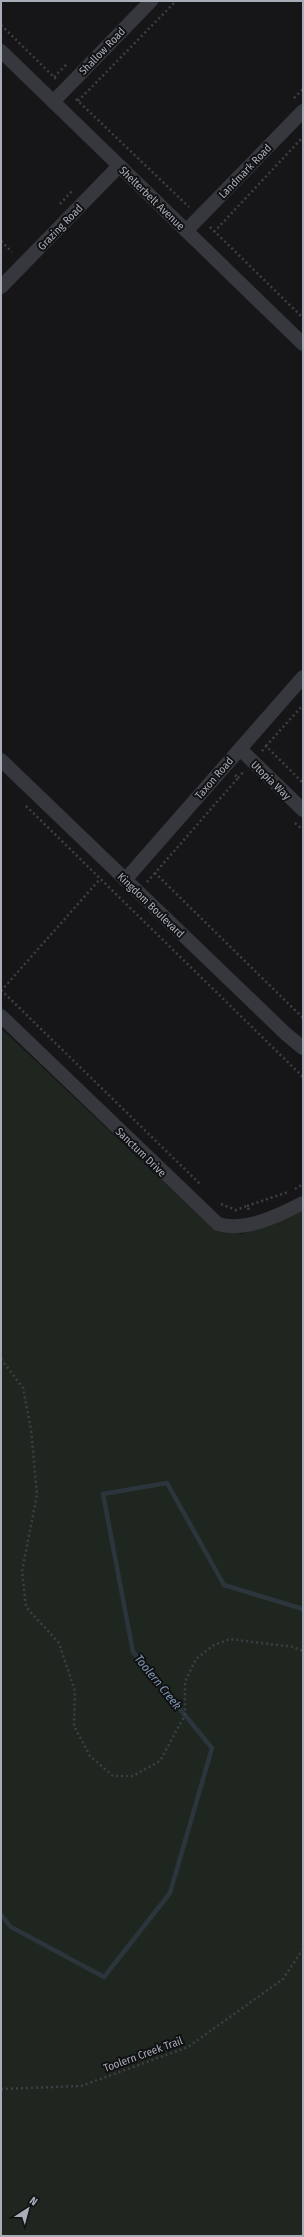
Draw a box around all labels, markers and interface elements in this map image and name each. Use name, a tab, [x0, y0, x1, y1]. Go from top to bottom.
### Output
street label: Shallow Road	[77, 25, 128, 78]
street label: Landmark Road	[216, 142, 274, 201]
street label: Shelterbelt Avenue	[116, 164, 187, 233]
street label: Grazing Road	[35, 202, 85, 253]
street label: Taxon Road	[193, 755, 236, 802]
street label: Utopia Way	[248, 758, 293, 803]
street label: Kingdom Boulevard	[115, 870, 187, 940]
street label: Sanctum Drive	[113, 1125, 169, 1180]
water label: Toolern Creek	[132, 1652, 184, 1712]
street label: Toolern Creek Trail	[102, 2034, 185, 2075]
north arrow	[8, 2189, 48, 2229]
text: N	[27, 2194, 40, 2209]

